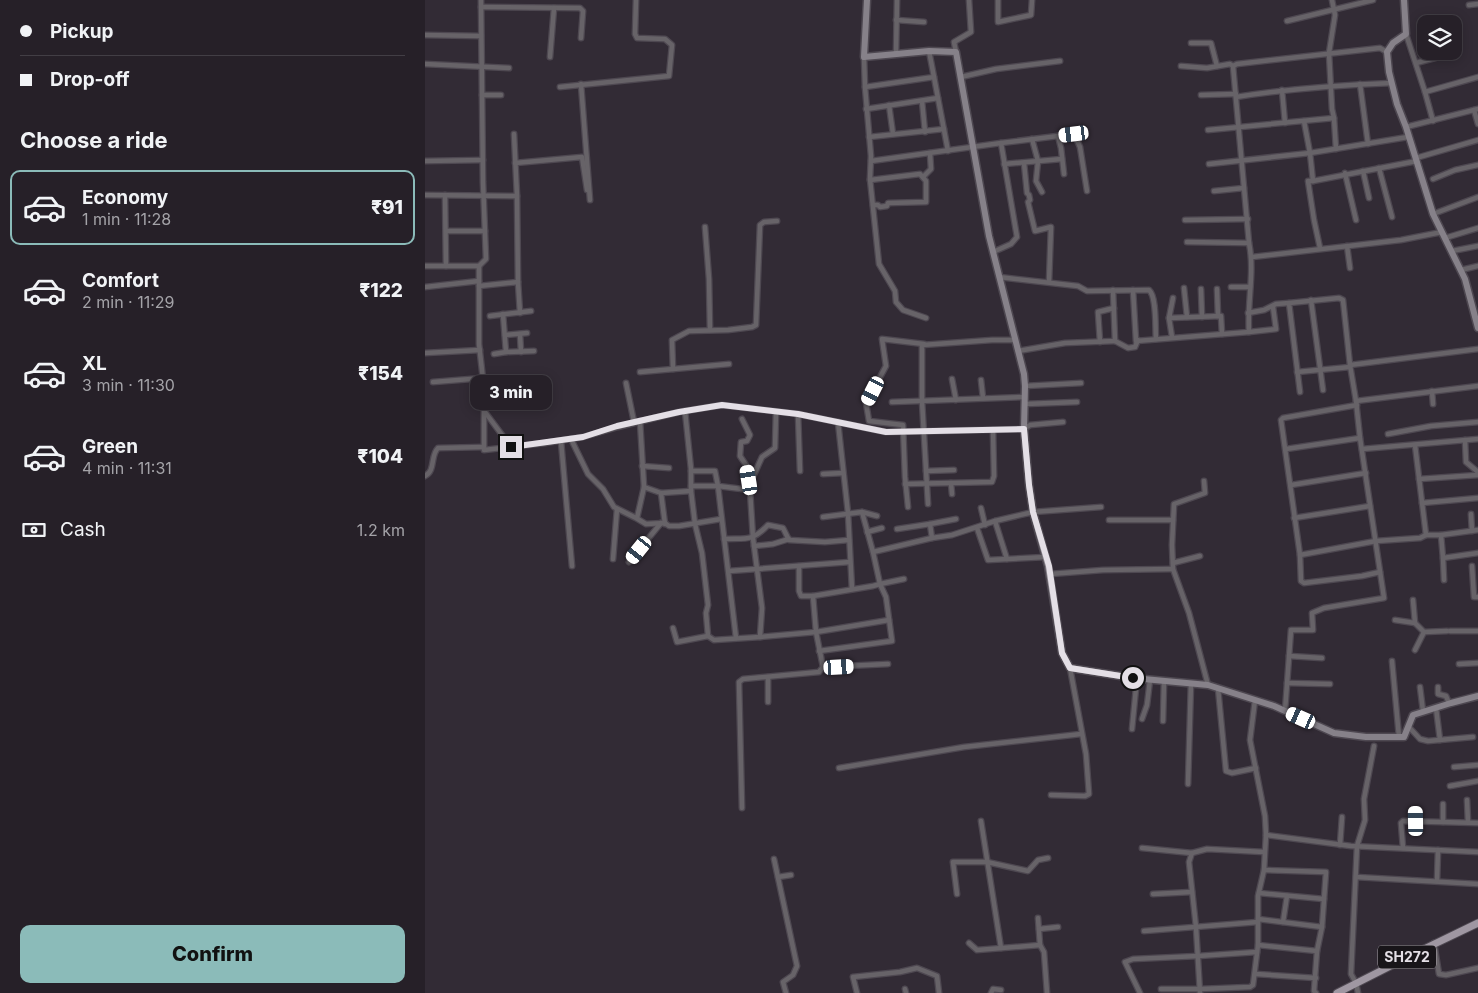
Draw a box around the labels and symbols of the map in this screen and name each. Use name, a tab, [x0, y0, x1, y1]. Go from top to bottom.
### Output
car	[1058, 125, 1089, 143]
callout: 3 min	[470, 374, 552, 410]
car	[859, 374, 886, 408]
route end	[500, 436, 522, 458]
car	[739, 464, 758, 496]
car	[623, 534, 654, 566]
car	[823, 659, 854, 675]
route start	[1122, 667, 1144, 689]
car	[1284, 705, 1317, 731]
car	[1408, 806, 1423, 836]
road number: SH272	[1378, 946, 1436, 969]

